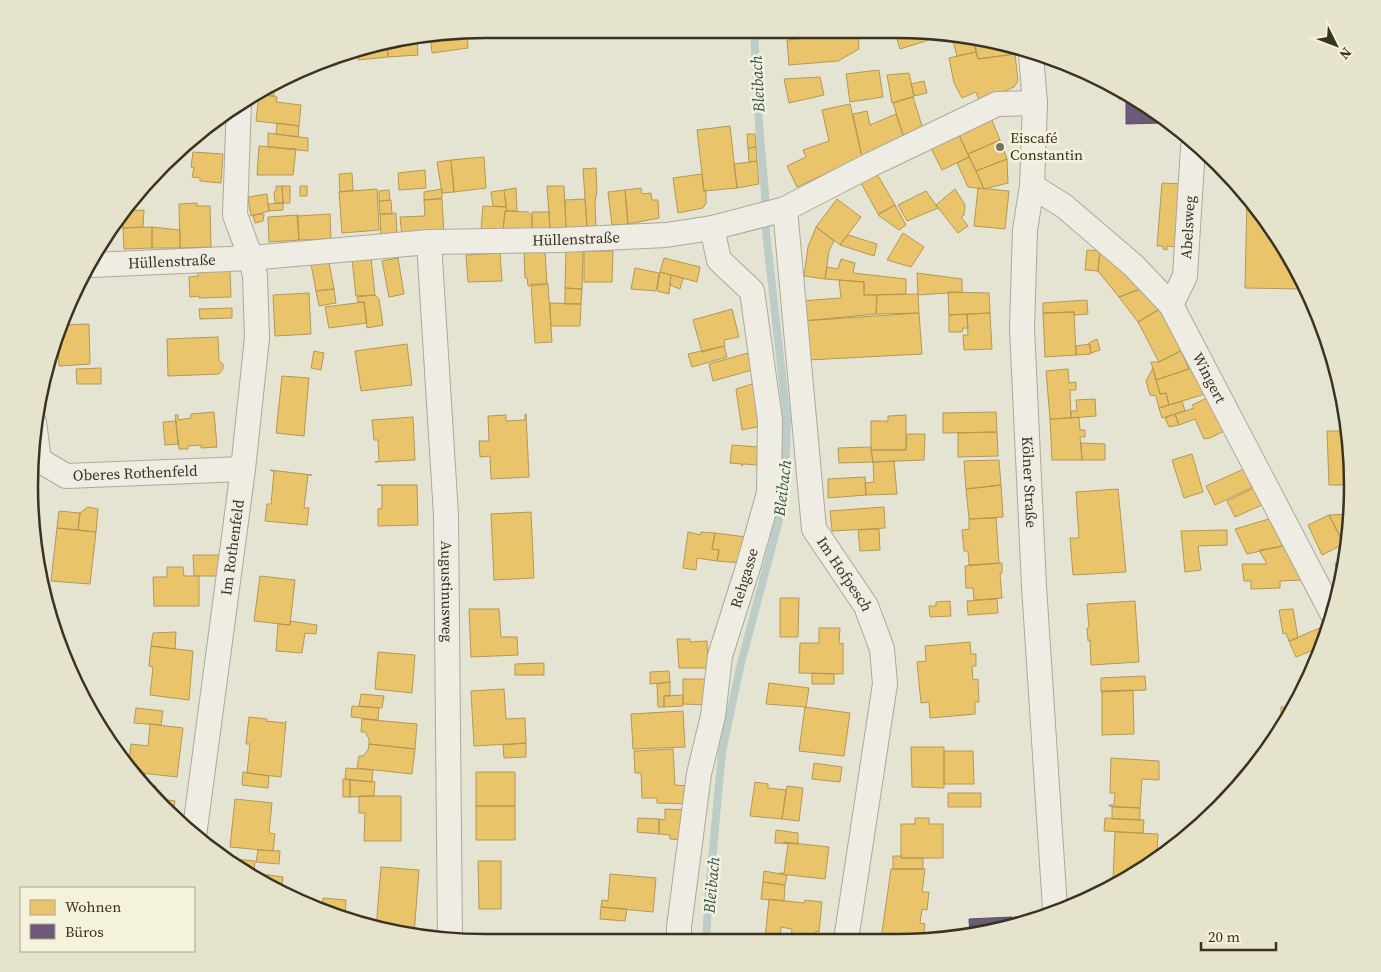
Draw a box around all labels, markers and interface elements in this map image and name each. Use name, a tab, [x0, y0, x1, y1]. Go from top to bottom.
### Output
north arrow	[1311, 20, 1361, 70]
text: N	[1335, 43, 1357, 64]
water label: Bleibach	[745, 55, 770, 114]
place label: Eiscafé Constantin	[1010, 127, 1083, 165]
marker: Eiscafé Constantin	[994, 141, 1006, 153]
street label: Abelsweg	[1175, 195, 1200, 260]
street label: Hüllenstraße	[532, 226, 621, 250]
street label: Hüllenstraße	[128, 249, 217, 273]
street label: Wingert	[1188, 349, 1232, 407]
street label: Kölner Straße	[1017, 436, 1042, 529]
water label: Bleibach	[768, 458, 796, 518]
street label: Oberes Rothenfeld	[72, 460, 198, 486]
street label: Im Rothenfeld	[215, 498, 249, 597]
street label: Im Hofpesch	[812, 532, 878, 614]
street label: Augustinusweg	[436, 541, 458, 643]
street label: Rehgasse	[725, 545, 763, 611]
water label: Bleibach	[697, 856, 724, 915]
legend	[20, 887, 195, 952]
text: Wohnen	[65, 896, 121, 917]
scale bar	[1201, 920, 1276, 952]
text: Büros	[65, 921, 104, 942]
text: 20 m	[1208, 926, 1240, 947]

